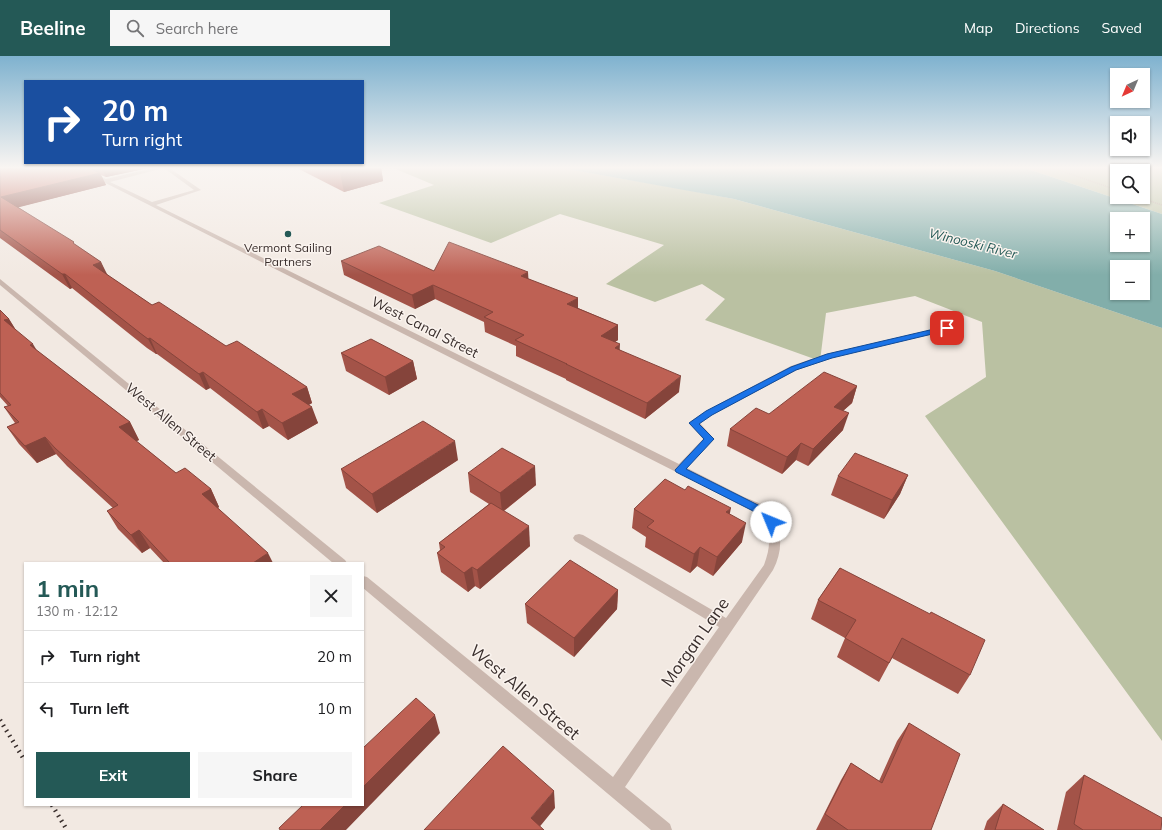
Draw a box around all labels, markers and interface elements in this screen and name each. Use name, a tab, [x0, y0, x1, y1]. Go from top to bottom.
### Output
search box	[110, 10, 390, 46]
text: Beeline	[20, 16, 86, 40]
icon: search	[124, 17, 146, 39]
text: Search here	[156, 19, 238, 38]
text: Map	[964, 19, 993, 37]
text: Directions	[1015, 19, 1080, 37]
text: Saved	[1102, 19, 1142, 37]
north arrow	[1110, 68, 1150, 108]
map controls	[1110, 68, 1150, 300]
text: 20 m	[102, 93, 168, 128]
icon: right	[36, 96, 88, 148]
button: sound	[1110, 116, 1150, 156]
text: Turn right	[102, 128, 182, 151]
button: search	[1110, 164, 1150, 204]
button: +	[1110, 212, 1150, 252]
water label: Winooski River	[927, 224, 1020, 262]
marker: Vermont Sailing Partners	[283, 229, 293, 239]
place label: Vermont Sailing Partners	[244, 240, 332, 269]
button: −	[1110, 260, 1150, 300]
street label: West Canal Street	[368, 292, 482, 362]
pin	[930, 311, 964, 345]
icon: arrive	[936, 317, 958, 339]
street label: West Allen Street	[122, 379, 220, 465]
position arrow	[750, 501, 792, 543]
text: 1 min	[36, 573, 99, 603]
button: close	[310, 575, 352, 617]
street label: Morgan Lane	[656, 593, 733, 690]
text: 130 m · 12:12	[36, 603, 118, 619]
street label: West Allen Street	[466, 639, 585, 744]
icon: right	[36, 646, 58, 668]
text: Turn right	[70, 647, 140, 666]
text: 20 m	[317, 647, 352, 666]
icon: left	[36, 698, 58, 720]
text: Turn left	[70, 699, 129, 718]
text: 10 m	[317, 699, 352, 718]
button: Exit	[36, 752, 190, 798]
button: Share	[198, 752, 352, 798]

